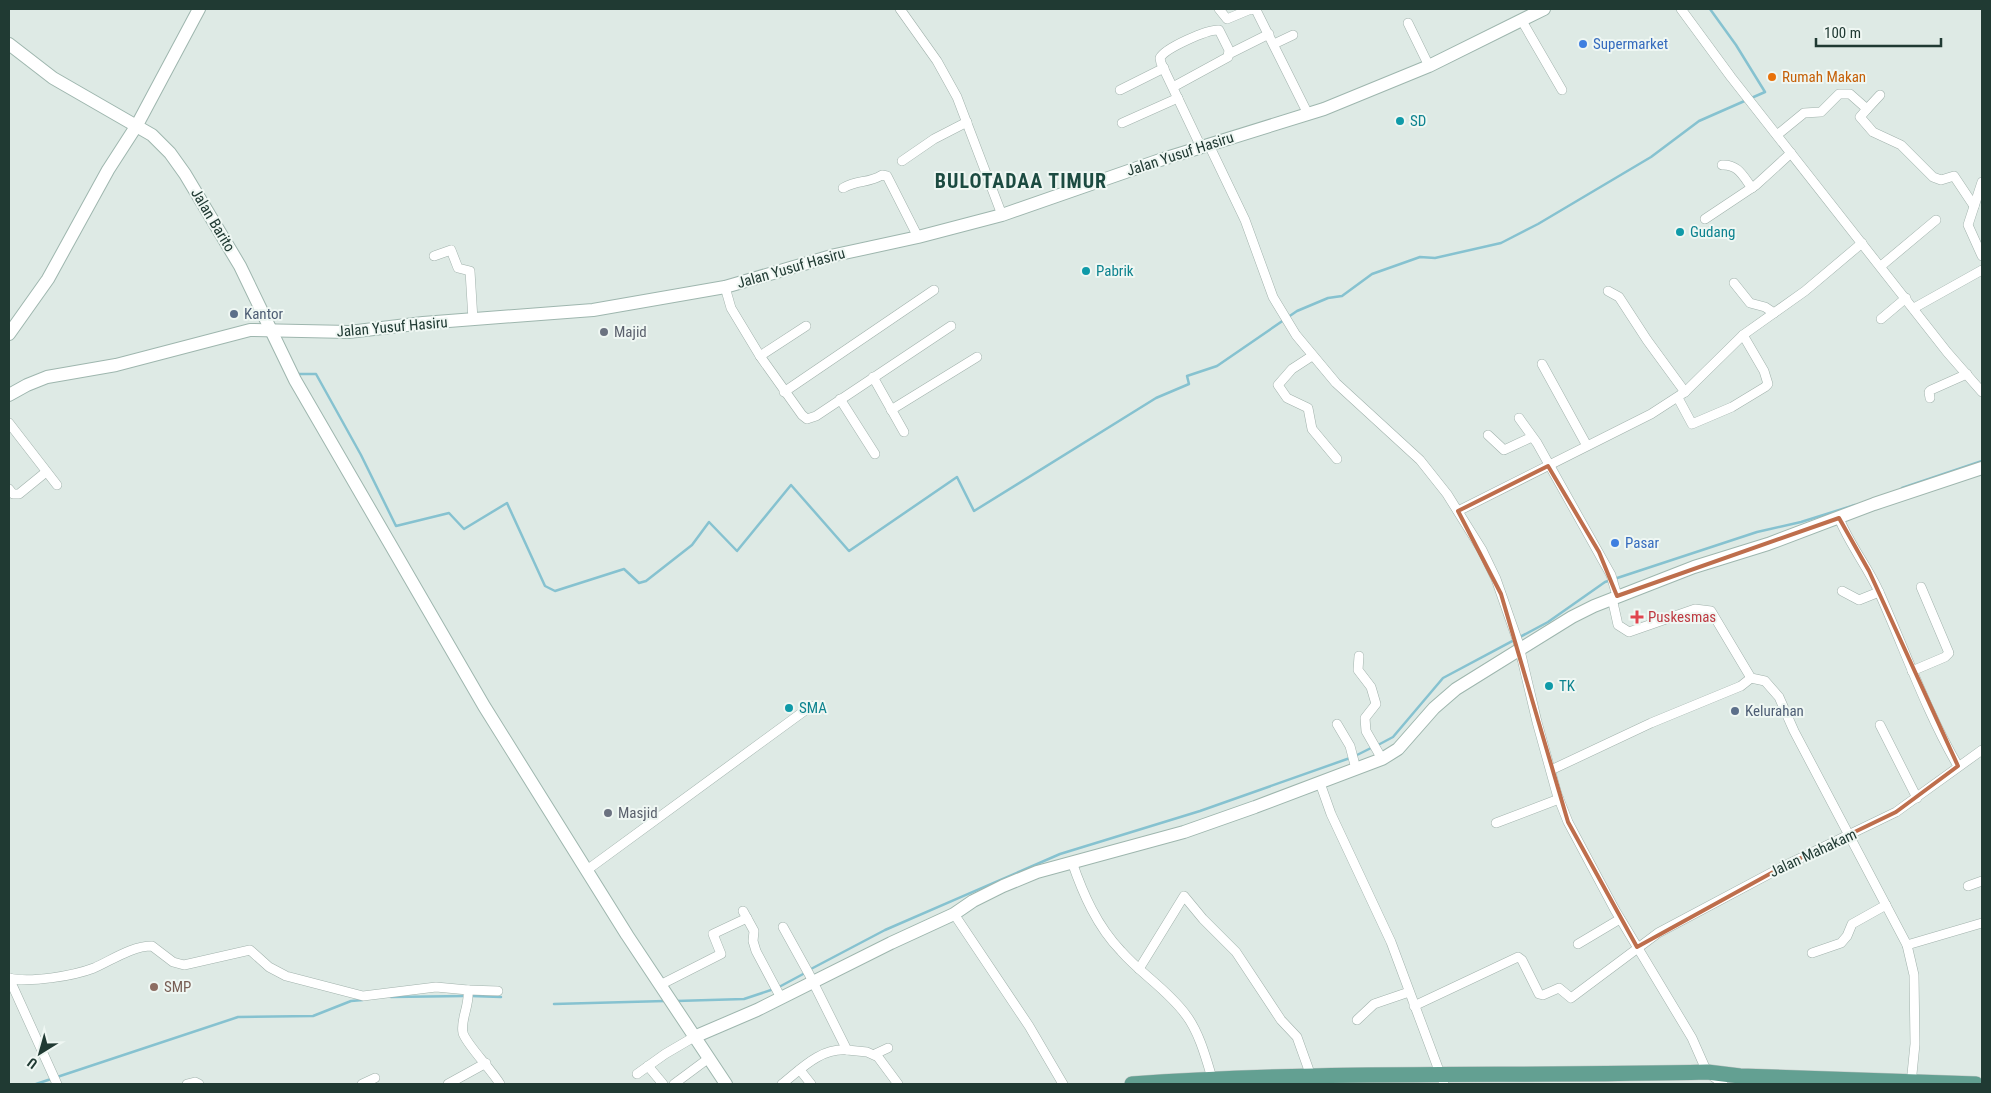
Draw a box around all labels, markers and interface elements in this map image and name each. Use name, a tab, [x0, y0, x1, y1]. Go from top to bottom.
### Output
scale bar	[1816, 15, 1941, 47]
text: 100 m	[1824, 24, 1861, 42]
place label: Supermarket	[1593, 35, 1668, 53]
marker: Supermarket	[1577, 38, 1589, 50]
place label: Rumah Makan	[1782, 68, 1866, 86]
marker: Rumah Makan	[1766, 71, 1778, 83]
place label: SD	[1410, 112, 1426, 130]
marker: SD	[1394, 115, 1406, 127]
street label: Jalan Yusuf Hasiru	[1124, 128, 1236, 180]
district label: BULOTADAA TIMUR	[935, 169, 1107, 193]
street label: Jalan Barito	[187, 185, 239, 255]
place label: Gudang	[1690, 223, 1735, 241]
marker: Gudang	[1674, 226, 1686, 238]
street label: Jalan Yusuf Hasiru	[735, 244, 847, 292]
place label: Pabrik	[1096, 262, 1134, 280]
marker: Pabrik	[1080, 265, 1092, 277]
place label: Kantor	[244, 305, 283, 323]
marker: Kantor	[228, 308, 240, 320]
street label: Jalan Yusuf Hasiru	[336, 313, 448, 341]
place label: Majid	[614, 323, 647, 341]
marker: Majid	[598, 326, 610, 338]
place label: Pasar	[1625, 534, 1659, 552]
marker: Pasar	[1609, 537, 1621, 549]
place label: Puskesmas	[1648, 608, 1716, 626]
marker: Puskesmas	[1630, 610, 1644, 624]
place label: TK	[1559, 677, 1576, 695]
marker: TK	[1543, 680, 1555, 692]
place label: SMA	[799, 699, 827, 717]
marker: SMA	[783, 702, 795, 714]
place label: Kelurahan	[1745, 702, 1804, 720]
marker: Kelurahan	[1729, 705, 1741, 717]
place label: Masjid	[618, 804, 658, 822]
marker: Masjid	[602, 807, 614, 819]
street label: Jalan Mahakam	[1767, 825, 1859, 881]
place label: SMP	[164, 978, 191, 996]
marker: SMP	[148, 981, 160, 993]
north arrow	[15, 1028, 65, 1078]
text: U	[24, 1055, 40, 1072]

